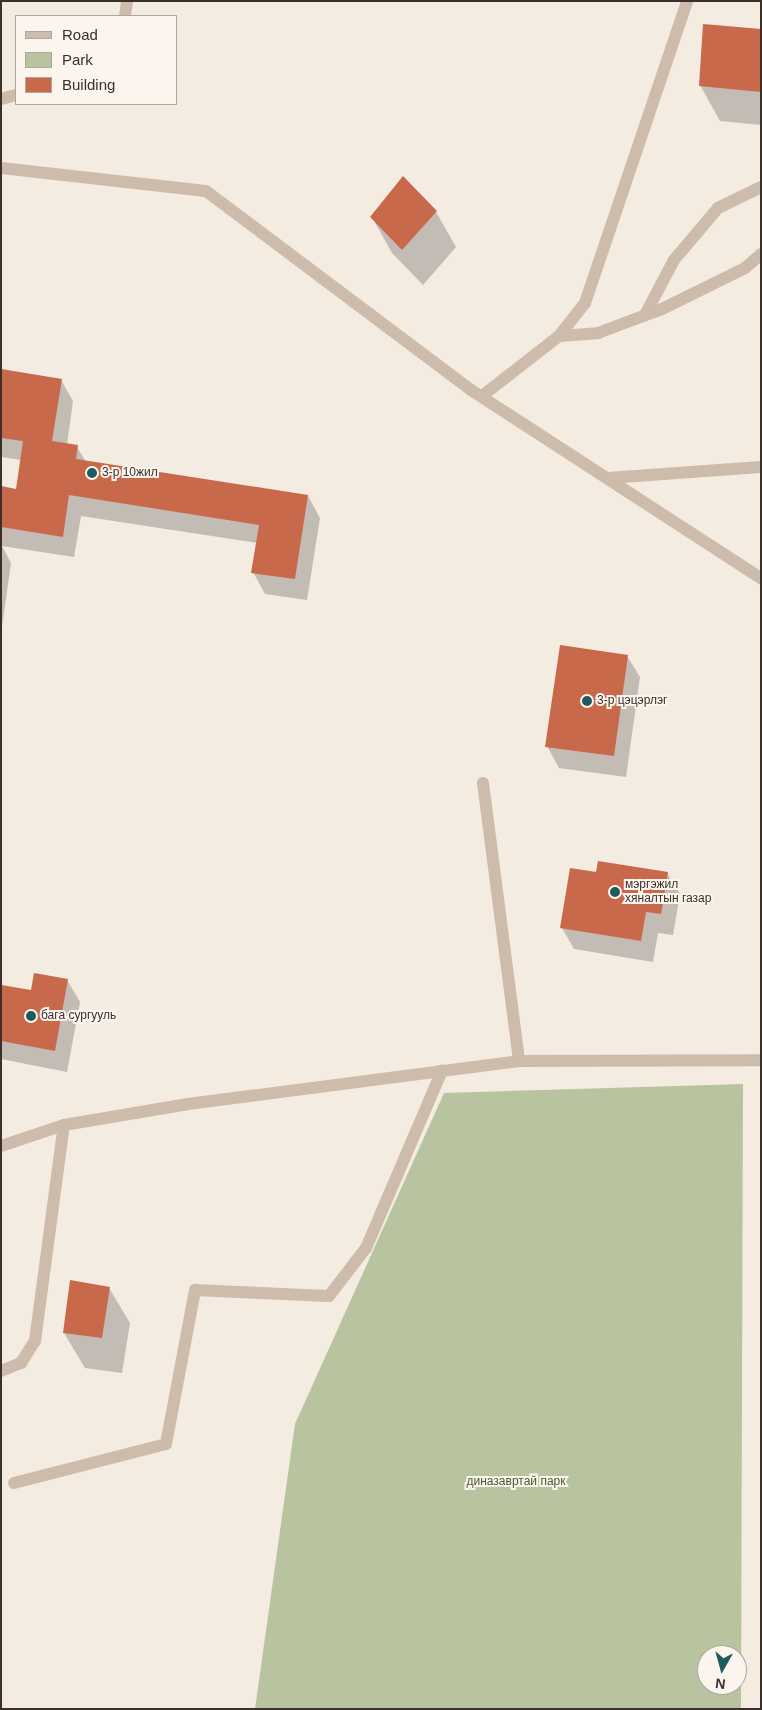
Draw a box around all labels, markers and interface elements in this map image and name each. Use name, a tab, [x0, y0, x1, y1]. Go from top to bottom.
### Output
legend	[15, 15, 178, 105]
text: Road	[62, 26, 98, 43]
text: Park	[62, 51, 93, 68]
text: Building	[62, 76, 115, 93]
place label: 3-р 10жил	[102, 466, 158, 480]
marker: 3-р 10жил	[86, 467, 98, 479]
place label: 3-р цэцэрлэг	[597, 694, 667, 708]
marker: 3-р цэцэрлэг	[581, 695, 593, 707]
place label: мэргэжил хяналтын газар	[625, 878, 711, 906]
marker: мэргэжил хяналтын газар	[609, 886, 621, 898]
place label: бага сургууль	[41, 1009, 116, 1023]
marker: бага сургууль	[25, 1010, 37, 1022]
park label: диназавртай парк	[466, 1475, 566, 1489]
north arrow	[697, 1645, 747, 1695]
text: N	[714, 1675, 726, 1692]

